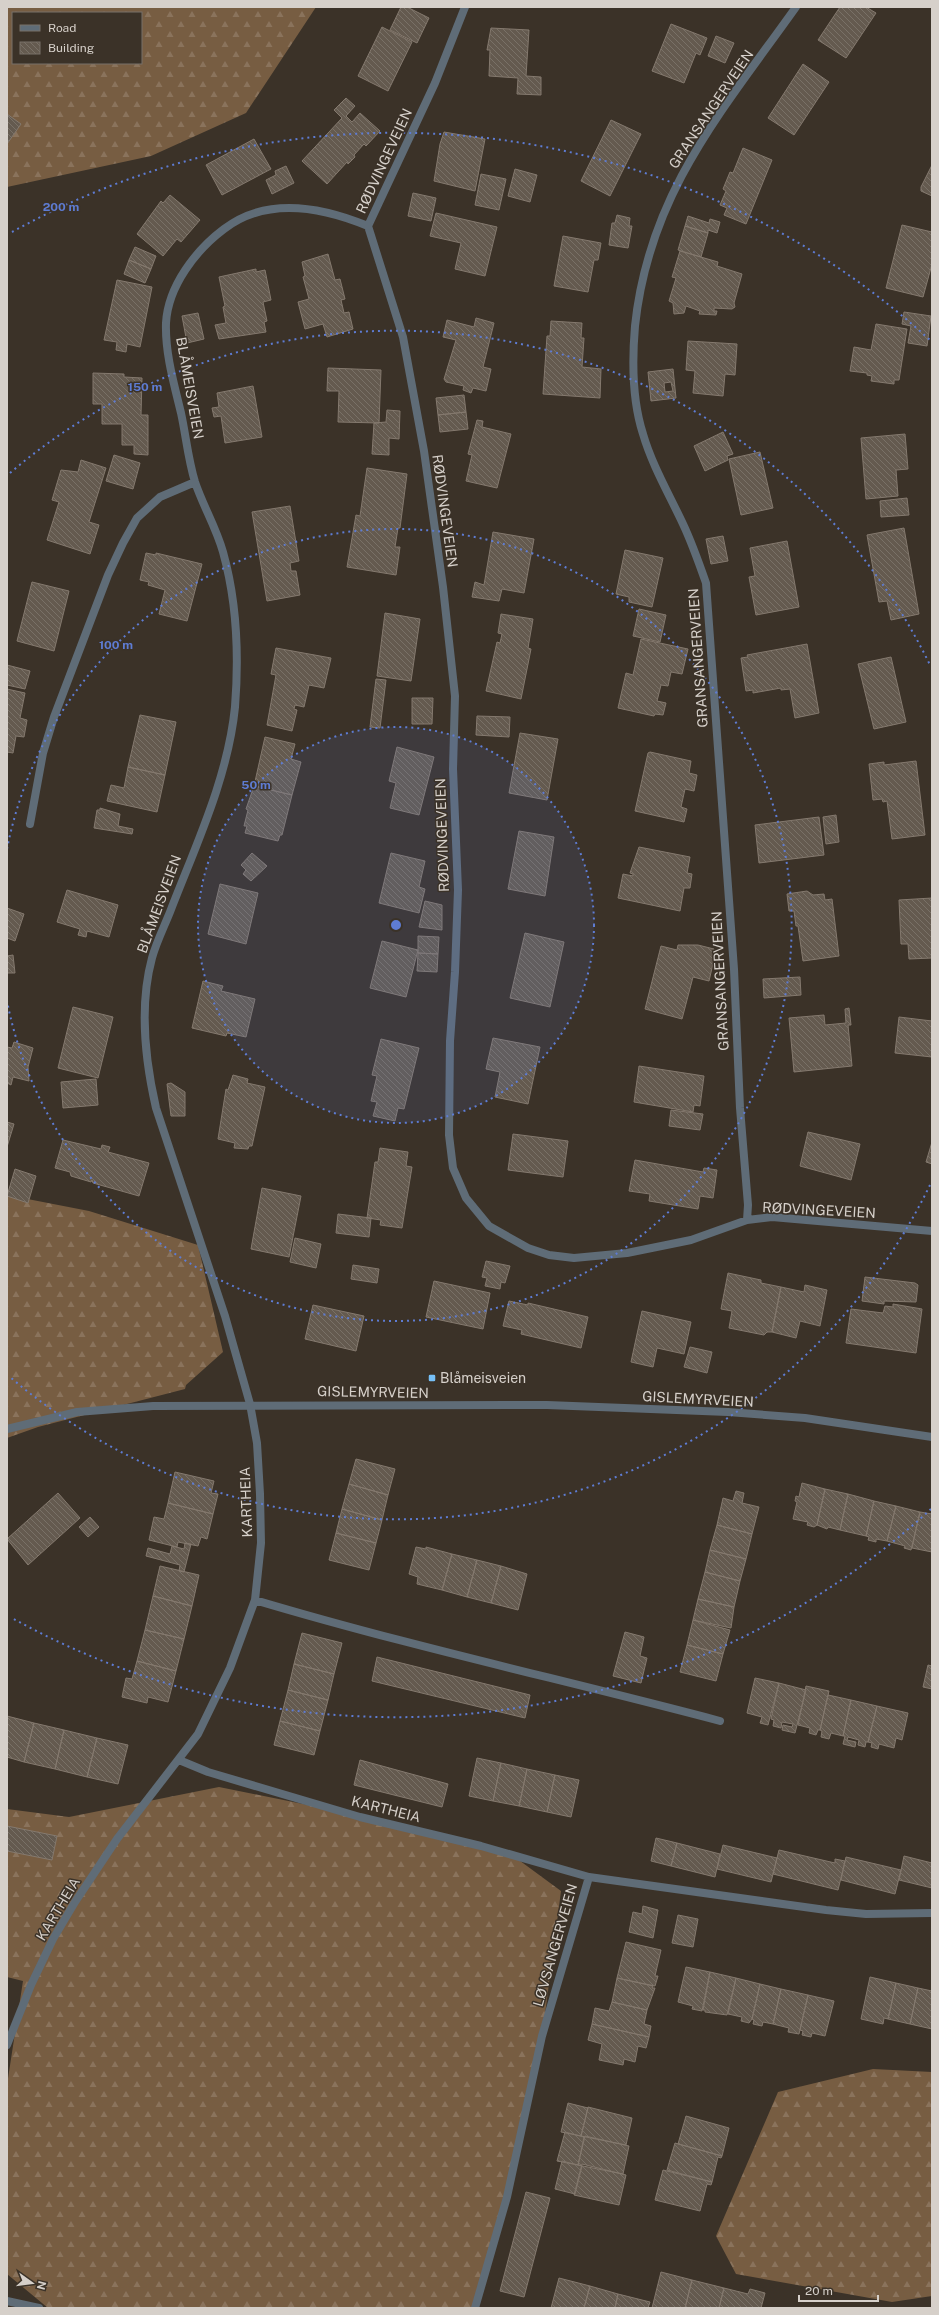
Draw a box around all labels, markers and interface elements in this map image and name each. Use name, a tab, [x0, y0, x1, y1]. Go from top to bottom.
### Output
legend	[12, 12, 142, 64]
text: Road	[48, 21, 76, 35]
text: Building	[48, 41, 94, 55]
street label: GRANSANGERVEIEN	[665, 47, 757, 171]
street label: RØDVINGEVEIEN	[353, 106, 415, 216]
text: 200 m	[43, 200, 79, 214]
street label: BLÅMEISVEIEN	[173, 335, 209, 440]
text: 150 m	[128, 380, 162, 394]
street label: RØDVINGEVEIEN	[429, 454, 461, 568]
street label: GRANSANGERVEIEN	[685, 588, 711, 728]
text: 100 m	[99, 638, 133, 652]
text: 50 m	[241, 778, 271, 792]
street label: RØDVINGEVEIEN	[432, 778, 452, 892]
street label: BLÅMEISVEIEN	[132, 852, 184, 955]
street label: GRANSANGERVEIEN	[708, 911, 732, 1051]
centre of rings	[389, 918, 403, 932]
street label: RØDVINGEVEIEN	[762, 1199, 876, 1221]
place label: Blåmeisveien	[440, 1370, 526, 1386]
marker: Blåmeisveien	[427, 1373, 437, 1383]
street label: GISLEMYRVEIEN	[317, 1383, 429, 1401]
street label: GISLEMYRVEIEN	[642, 1388, 754, 1410]
street label: KARTHEIA	[237, 1466, 255, 1538]
street label: KARTHEIA	[350, 1793, 422, 1825]
street label: KARTHEIA	[33, 1875, 83, 1943]
street label: LØVSANGERVEIEN	[530, 1882, 580, 2008]
north arrow	[12, 2263, 52, 2303]
scale bar	[799, 2277, 878, 2303]
text: N	[35, 2280, 49, 2291]
text: 20 m	[805, 2284, 833, 2298]

